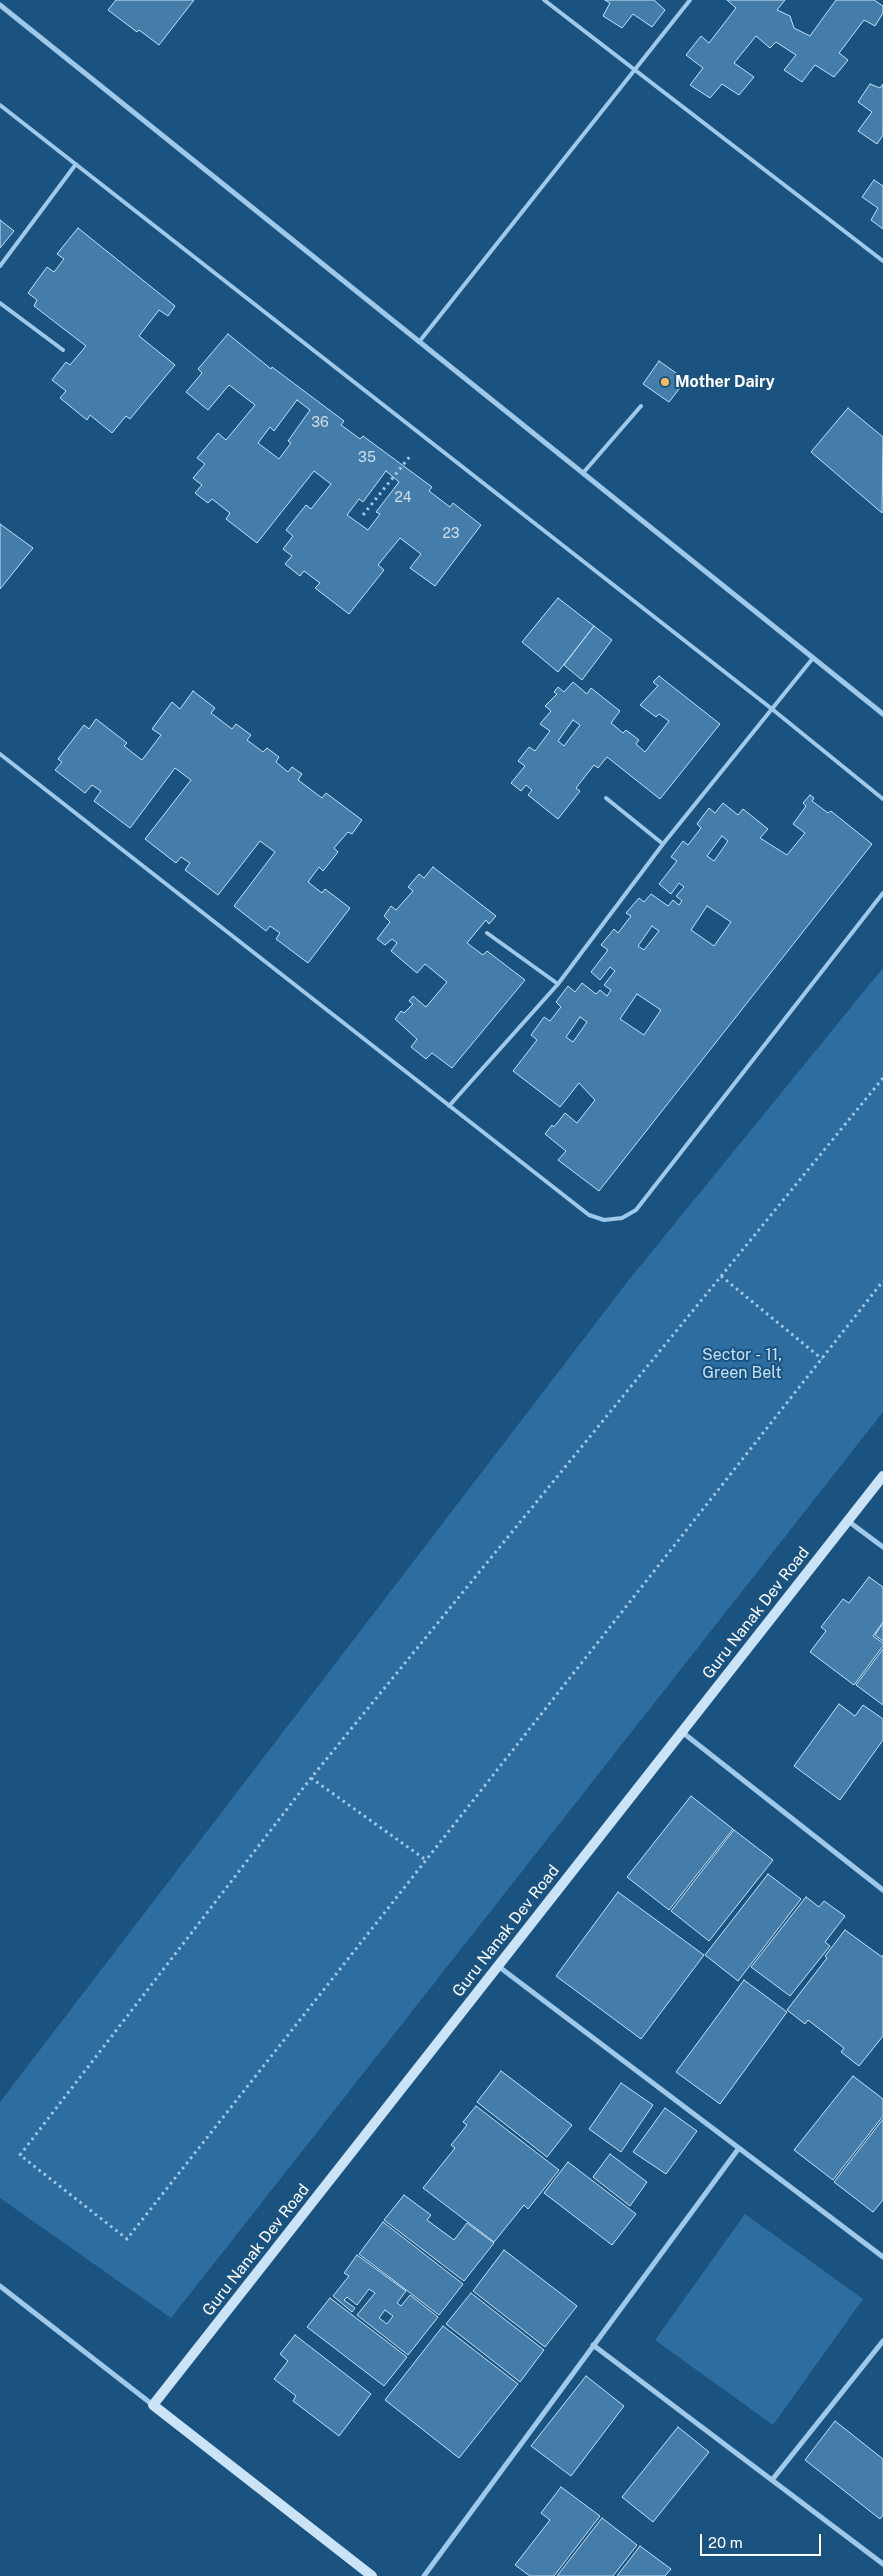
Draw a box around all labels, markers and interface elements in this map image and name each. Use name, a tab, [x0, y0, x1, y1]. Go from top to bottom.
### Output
place label: Mother Dairy	[675, 372, 775, 392]
marker: Mother Dairy	[659, 376, 671, 388]
house number: 36	[311, 415, 329, 431]
house number: 35	[358, 450, 376, 466]
house number: 24	[394, 490, 412, 506]
house number: 23	[442, 526, 460, 542]
park label: Sector - 11, Green Belt	[702, 1345, 782, 1383]
street label: Guru Nanak Dev Road	[699, 1543, 813, 1683]
street label: Guru Nanak Dev Road	[449, 1861, 563, 2001]
street label: Guru Nanak Dev Road	[199, 2180, 313, 2320]
scale bar	[703, 2524, 824, 2556]
text: 20 m	[708, 2534, 743, 2551]

